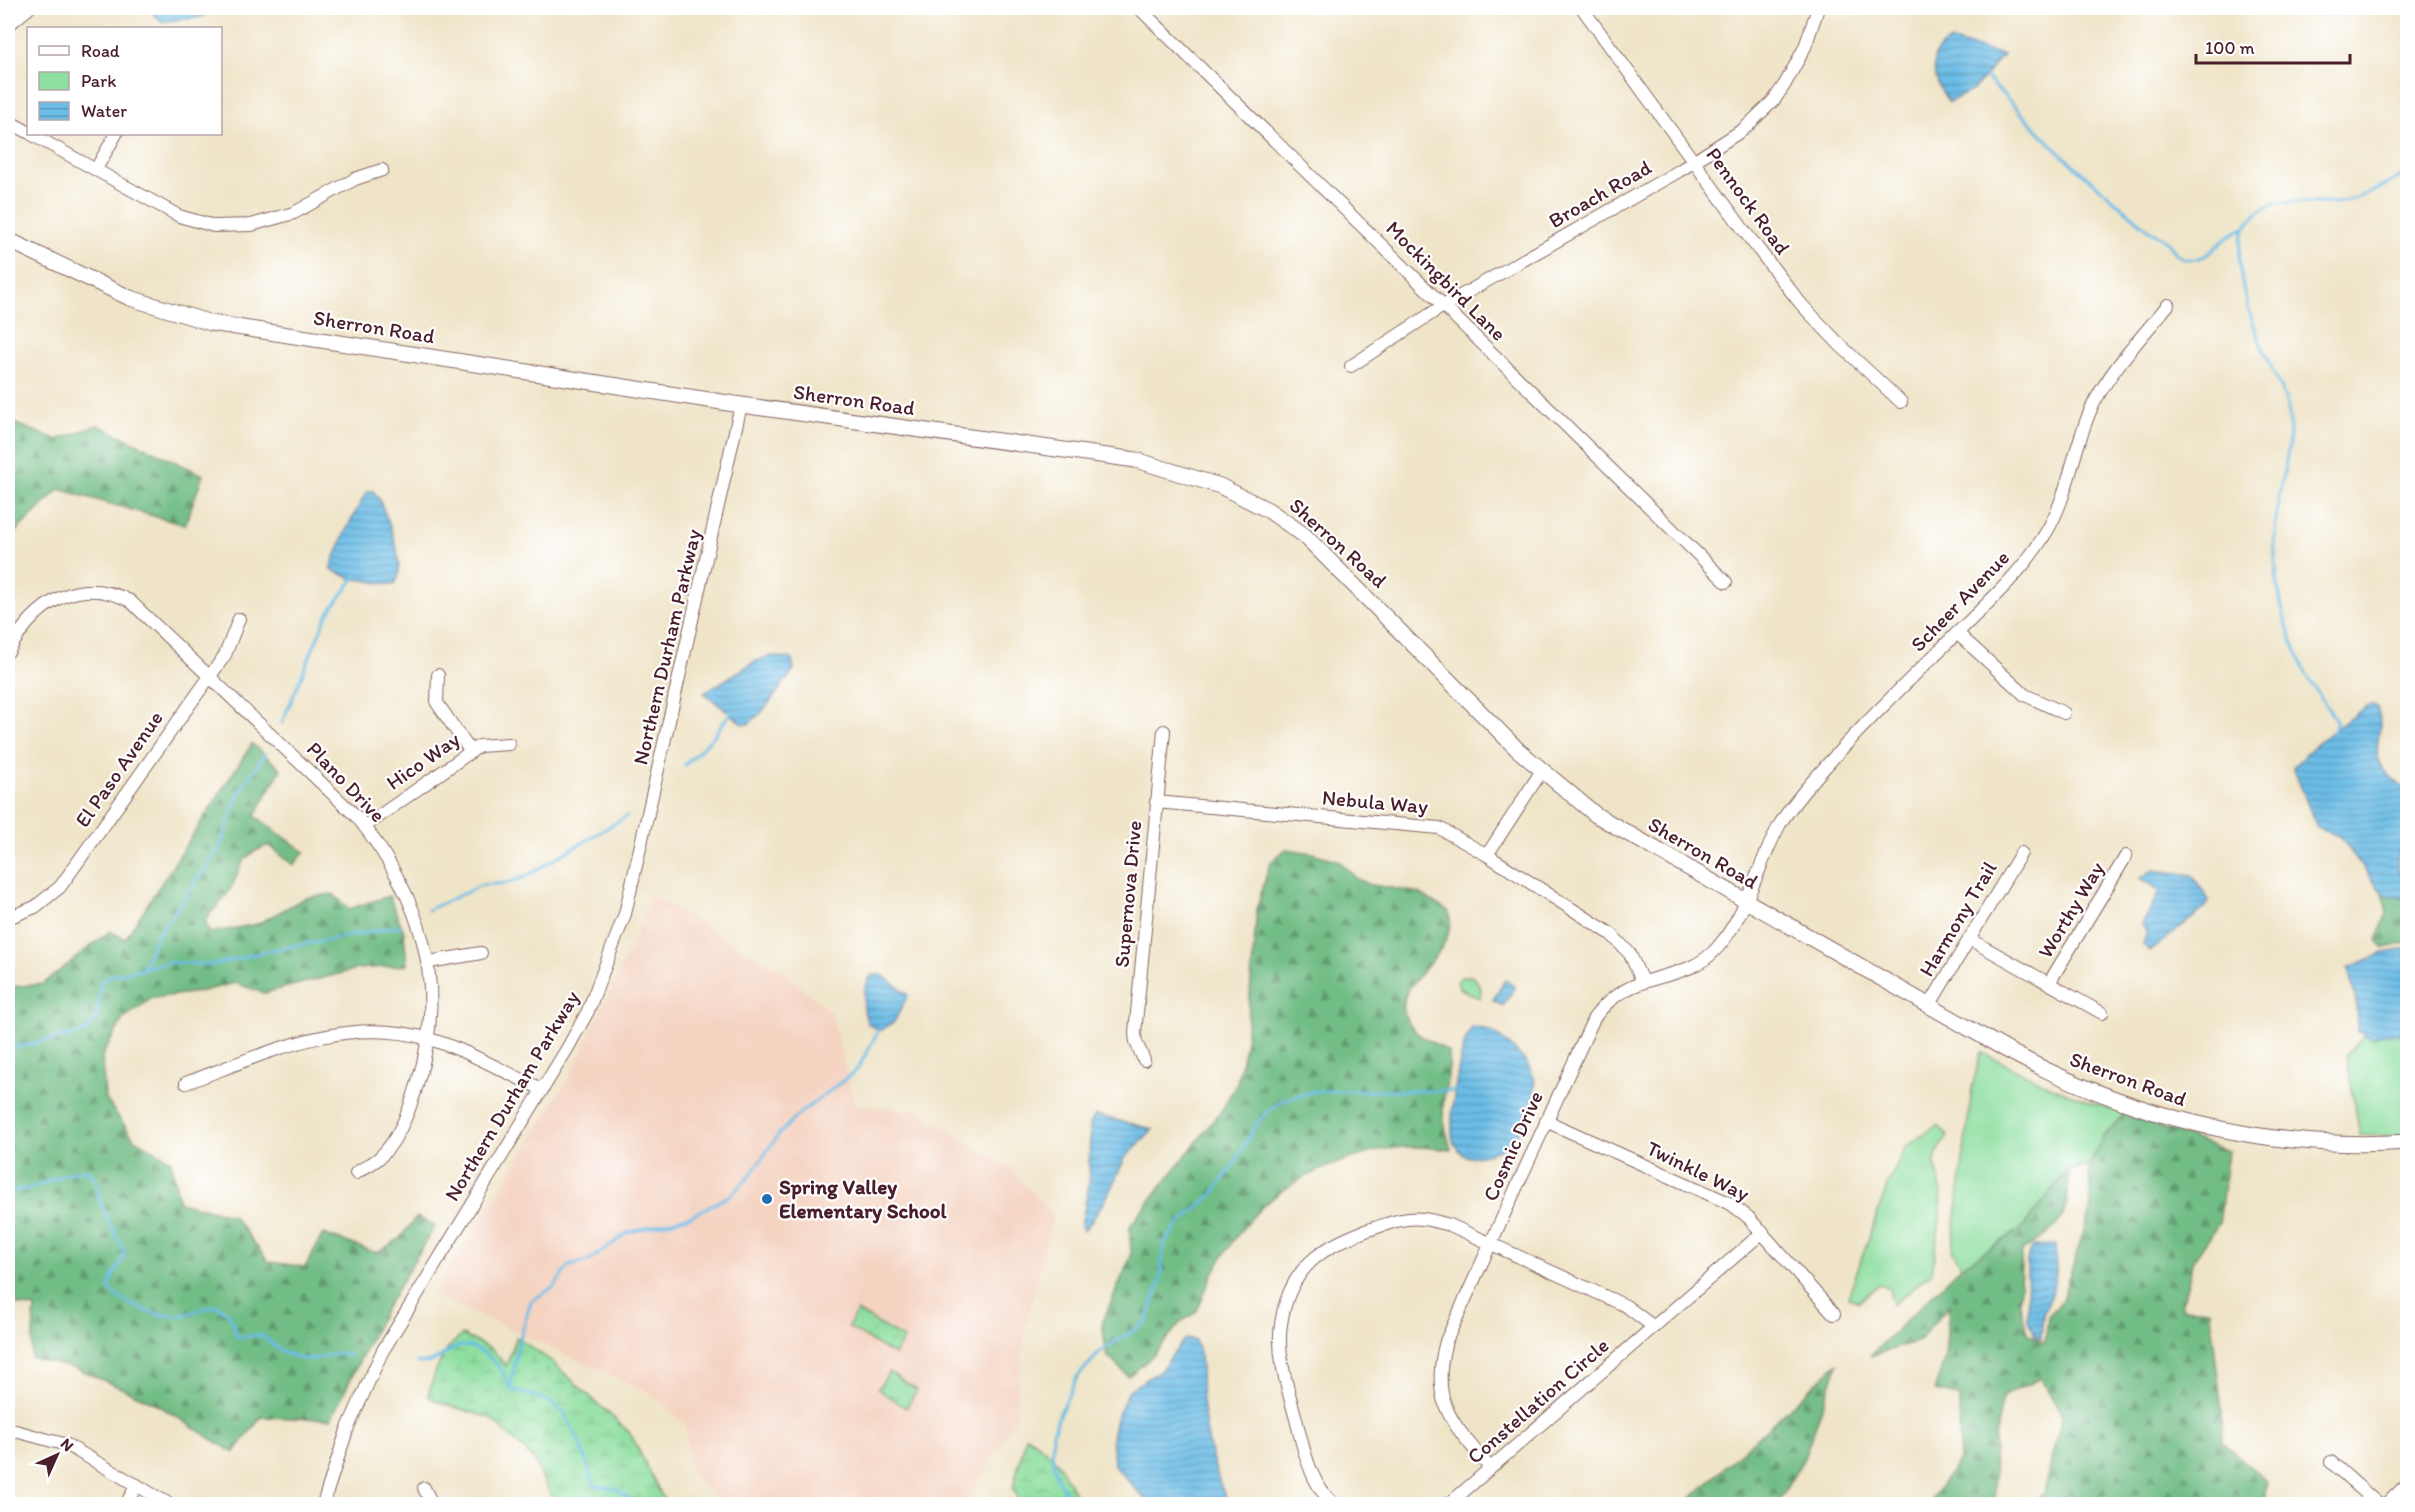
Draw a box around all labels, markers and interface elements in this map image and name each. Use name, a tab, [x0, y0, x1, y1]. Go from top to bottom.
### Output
legend	[27, 27, 222, 135]
scale bar	[2196, 27, 2350, 65]
text: 100 m	[2205, 37, 2255, 59]
text: Road	[81, 40, 120, 62]
text: Park	[81, 70, 116, 92]
text: Water	[81, 100, 127, 122]
street label: Pennock Road	[1701, 142, 1796, 259]
street label: Broach Road	[1544, 154, 1656, 233]
street label: Mockingbird Lane	[1381, 215, 1512, 346]
street label: Sherron Road	[312, 305, 436, 348]
street label: Sherron Road	[792, 379, 916, 420]
street label: Sherron Road	[1285, 492, 1392, 593]
street label: Northern Durham Parkway	[627, 527, 706, 767]
street label: Scheer Avenue	[1905, 545, 2014, 657]
street label: El Paso Avenue	[69, 706, 168, 832]
street label: Hico Way	[381, 726, 464, 795]
street label: Plano Drive	[302, 736, 391, 827]
street label: Nebula Way	[1321, 784, 1429, 819]
street label: Sherron Road	[1644, 811, 1762, 894]
street label: Supernova Drive	[1109, 819, 1146, 968]
street label: Harmony Trail	[1913, 857, 2002, 981]
street label: Worthy Way	[2032, 857, 2109, 962]
street label: Northern Durham Parkway	[439, 986, 584, 1205]
street label: Sherron Road	[2066, 1046, 2190, 1111]
street label: Cosmic Drive	[1477, 1087, 1548, 1205]
street label: Twinkle Way	[1643, 1135, 1754, 1206]
place label: Spring Valley Elementary School	[779, 1174, 948, 1224]
marker: Spring Valley Elementary School	[760, 1192, 774, 1206]
street label: Constellation Circle	[1462, 1332, 1614, 1469]
north arrow	[27, 1425, 87, 1485]
text: N	[57, 1434, 78, 1455]

